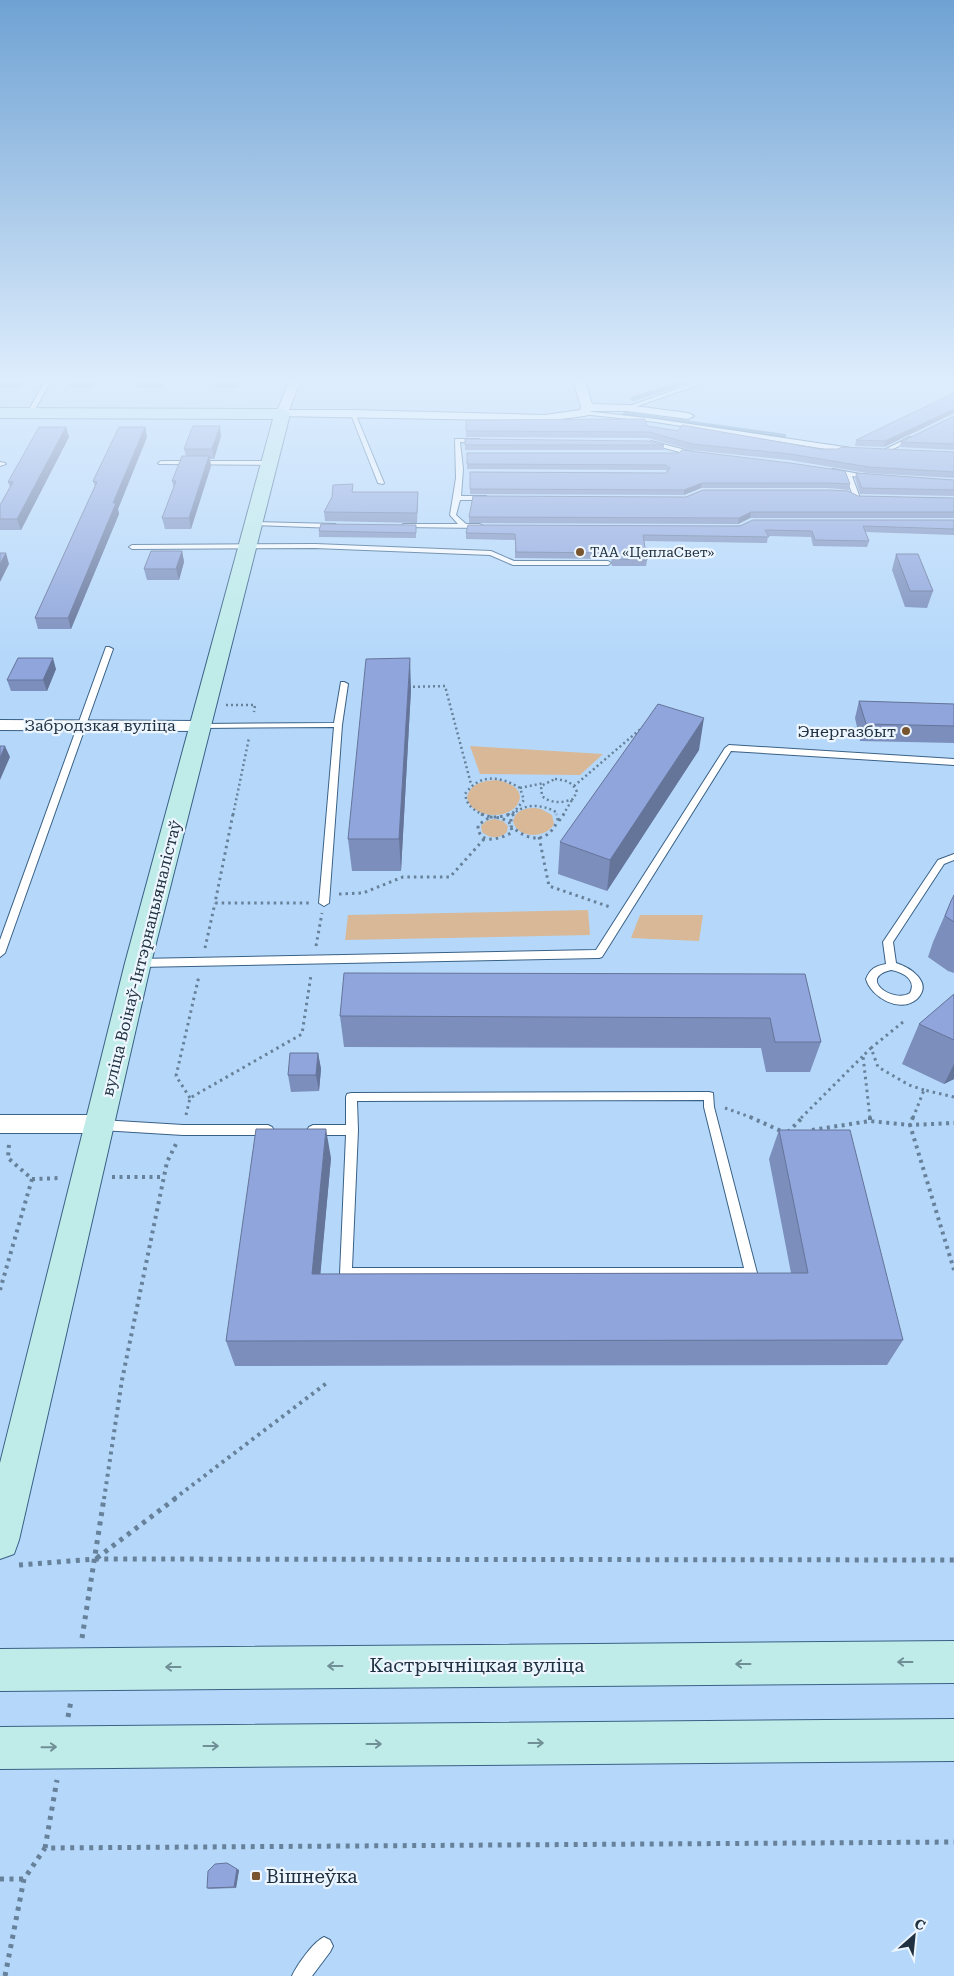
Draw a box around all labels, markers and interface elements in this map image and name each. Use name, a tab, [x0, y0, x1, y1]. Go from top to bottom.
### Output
place label: ТАА «ЦеплаСвет»	[590, 544, 715, 560]
marker: ТАА «ЦеплаСвет»	[574, 546, 586, 558]
street label: Забродзкая вуліца	[24, 716, 176, 735]
place label: Энергазбыт	[798, 722, 896, 741]
marker: Энергазбыт	[900, 725, 912, 737]
street label: вуліца Воінаў-Інтэрнацыяналістаў	[98, 818, 185, 1098]
street label: Кастрычніцкая вуліца	[370, 1654, 585, 1677]
one-way arrow	[898, 1658, 914, 1667]
one-way arrow	[735, 1659, 751, 1668]
one-way arrow	[328, 1661, 344, 1671]
one-way arrow	[165, 1662, 182, 1672]
one-way arrow	[528, 1738, 544, 1748]
one-way arrow	[365, 1739, 381, 1749]
one-way arrow	[203, 1741, 219, 1750]
one-way arrow	[40, 1742, 56, 1752]
place label: Вішнеўка	[266, 1865, 358, 1888]
marker: Вішнеўка	[250, 1870, 262, 1882]
north arrow	[889, 1911, 939, 1961]
text: С	[912, 1915, 928, 1934]

